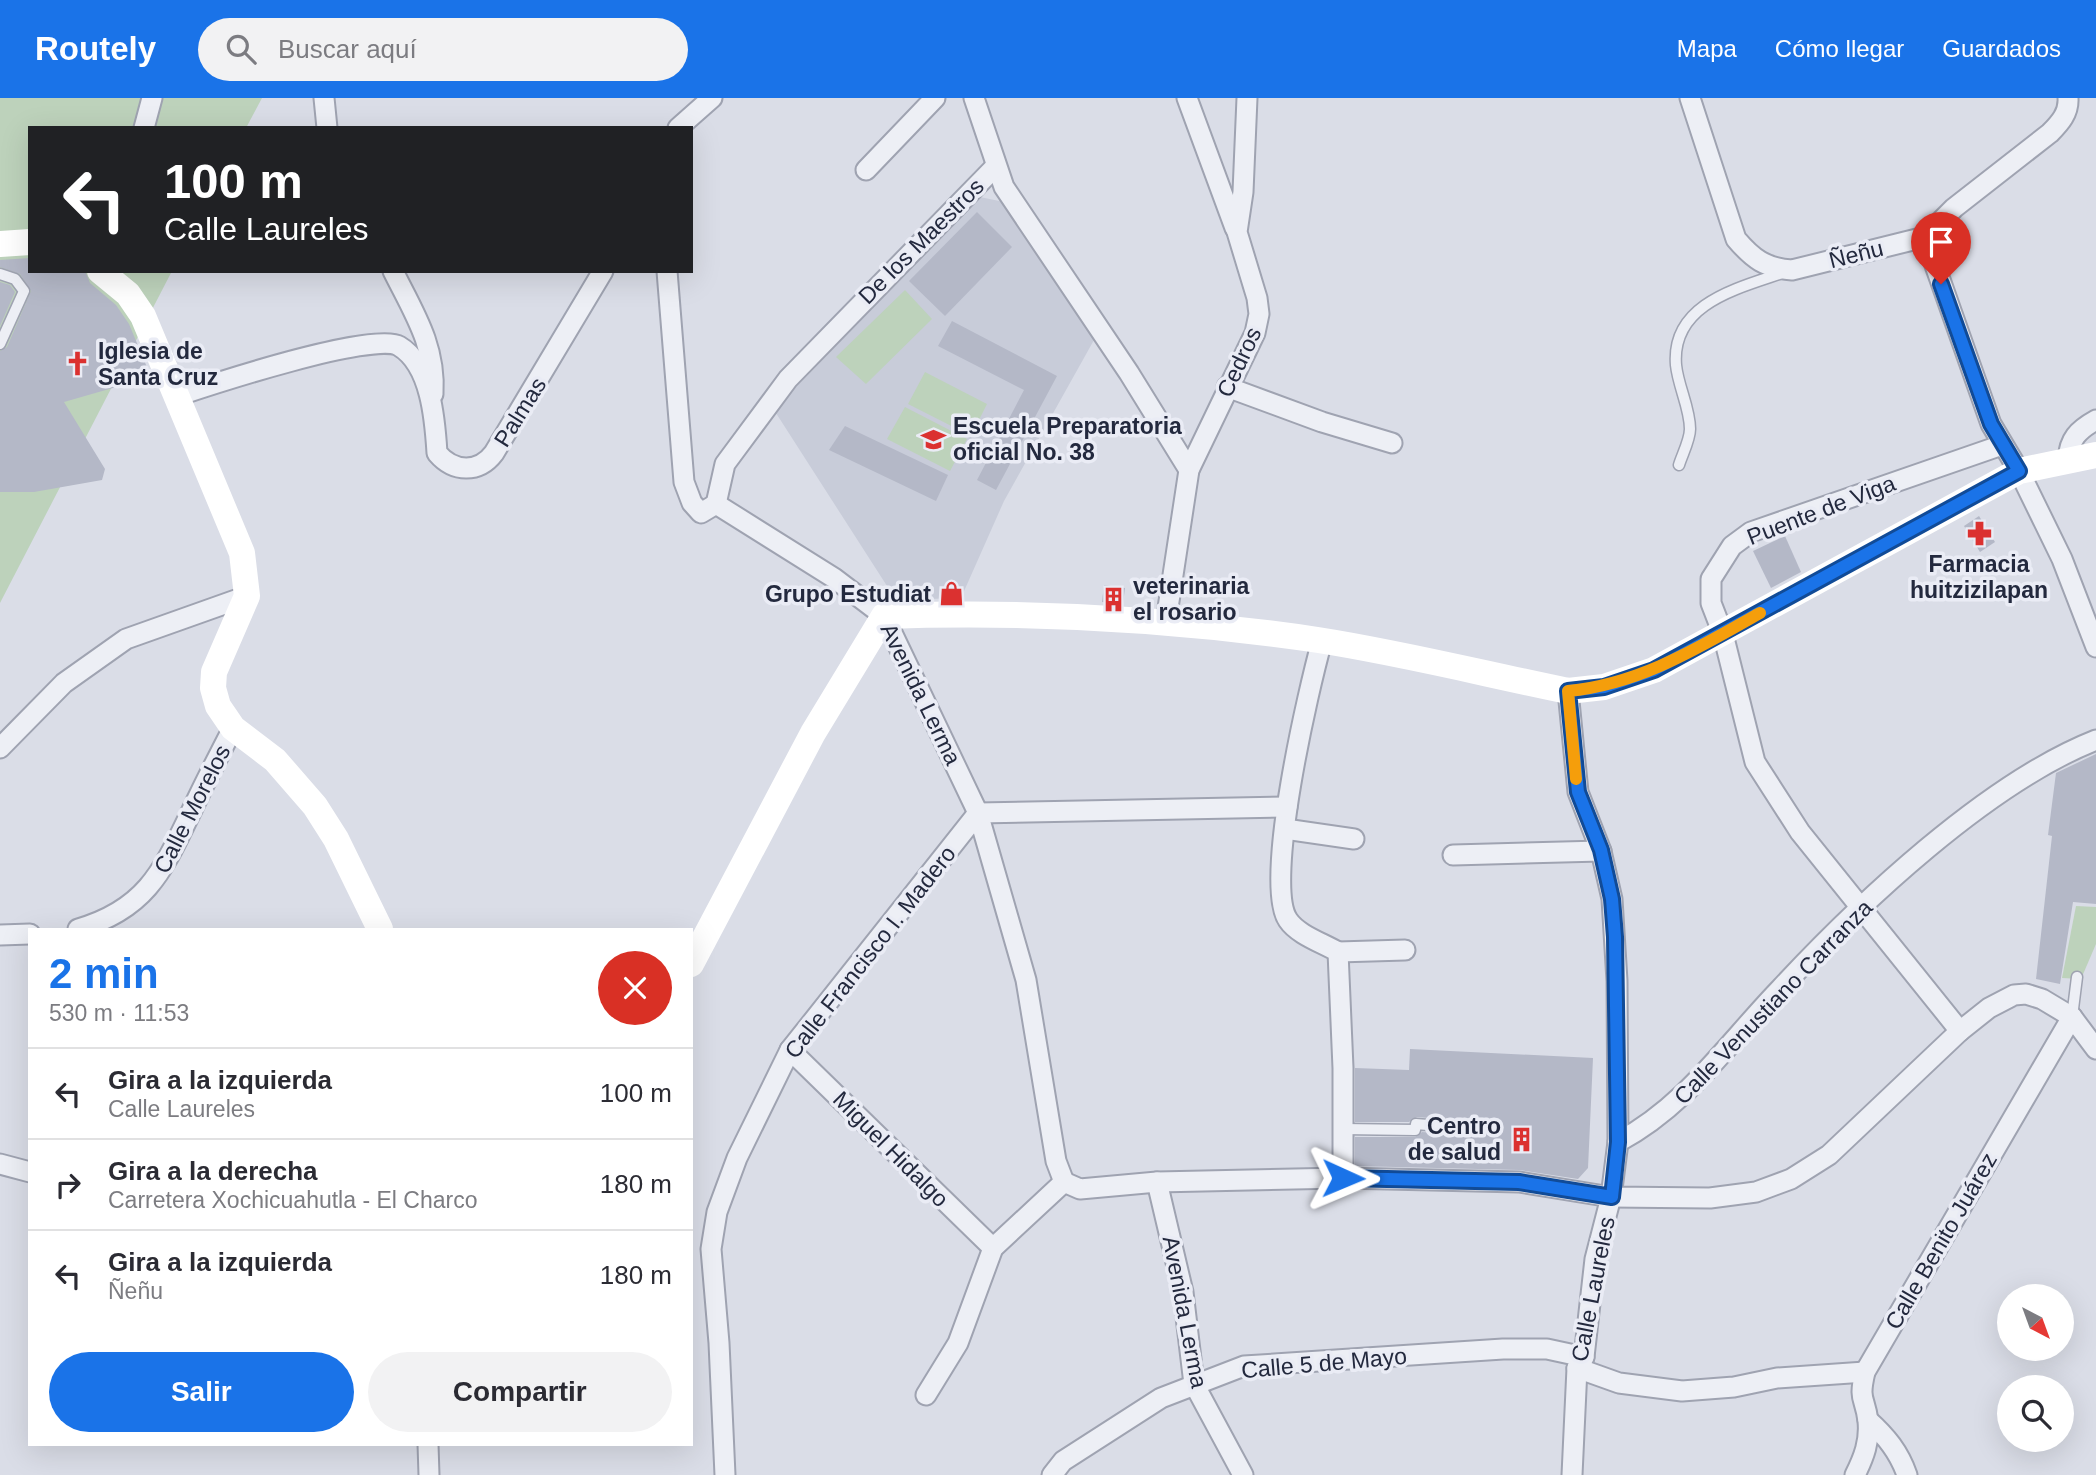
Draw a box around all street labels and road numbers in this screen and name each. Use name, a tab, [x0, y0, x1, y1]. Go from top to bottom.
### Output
street label: De los Maestros	[853, 173, 989, 309]
street label: Ñeñu	[1826, 235, 1886, 273]
street label: Cedros	[1212, 323, 1266, 401]
street label: Palmas	[489, 373, 551, 451]
street label: Puente de Viga	[1743, 470, 1899, 550]
street label: Avenida Lerma	[875, 619, 967, 769]
street label: Calle Morelos	[148, 740, 236, 878]
street label: Calle Francisco I. Madero	[779, 841, 961, 1063]
street label: Calle Venustiano Carranza	[1669, 894, 1878, 1109]
street label: Miguel Hidalgo	[828, 1086, 954, 1212]
street label: Calle Benito Juárez	[1880, 1148, 2002, 1334]
street label: Calle Laureles	[1566, 1214, 1620, 1364]
street label: Avenida Lerma	[1158, 1234, 1213, 1390]
street label: Calle 5 de Mayo	[1240, 1343, 1408, 1383]

